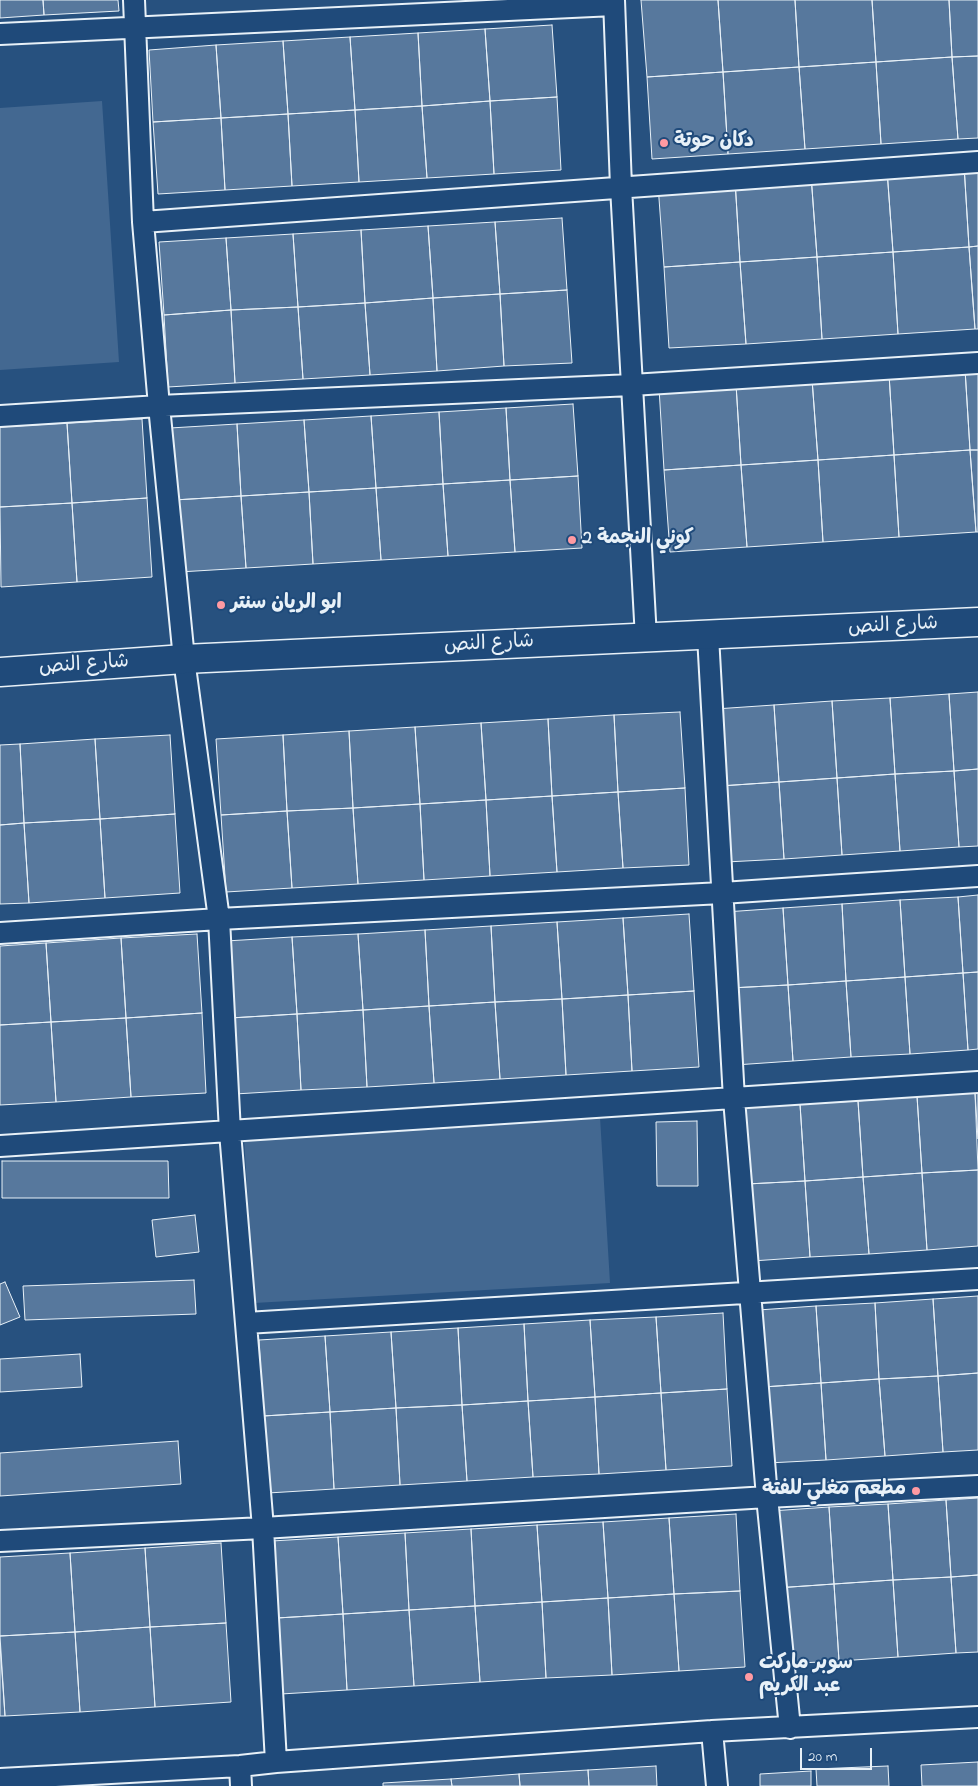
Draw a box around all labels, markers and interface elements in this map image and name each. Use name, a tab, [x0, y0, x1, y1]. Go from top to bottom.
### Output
place label: دكان حوتة	[674, 131, 754, 155]
marker: دكان حوتة	[658, 137, 670, 149]
place label: كوني النجمة 2	[582, 528, 694, 552]
marker: كوني النجمة 2	[566, 534, 578, 546]
place label: ابو الريان سنتر	[231, 593, 342, 617]
marker: ابو الريان سنتر	[215, 599, 227, 611]
street label: شارع النص	[847, 613, 939, 641]
street label: شارع النص	[443, 631, 535, 659]
street label: شارع النص	[38, 651, 130, 681]
place label: مطعم مغلي للفتة	[762, 1479, 906, 1503]
marker: مطعم مغلي للفتة	[910, 1485, 922, 1497]
place label: سوبر ماركت عبد الكريم	[759, 1653, 853, 1700]
marker: سوبر ماركت عبد الكريم	[743, 1671, 755, 1683]
scale bar	[803, 1738, 876, 1770]
text: 20 m	[808, 1746, 837, 1768]

